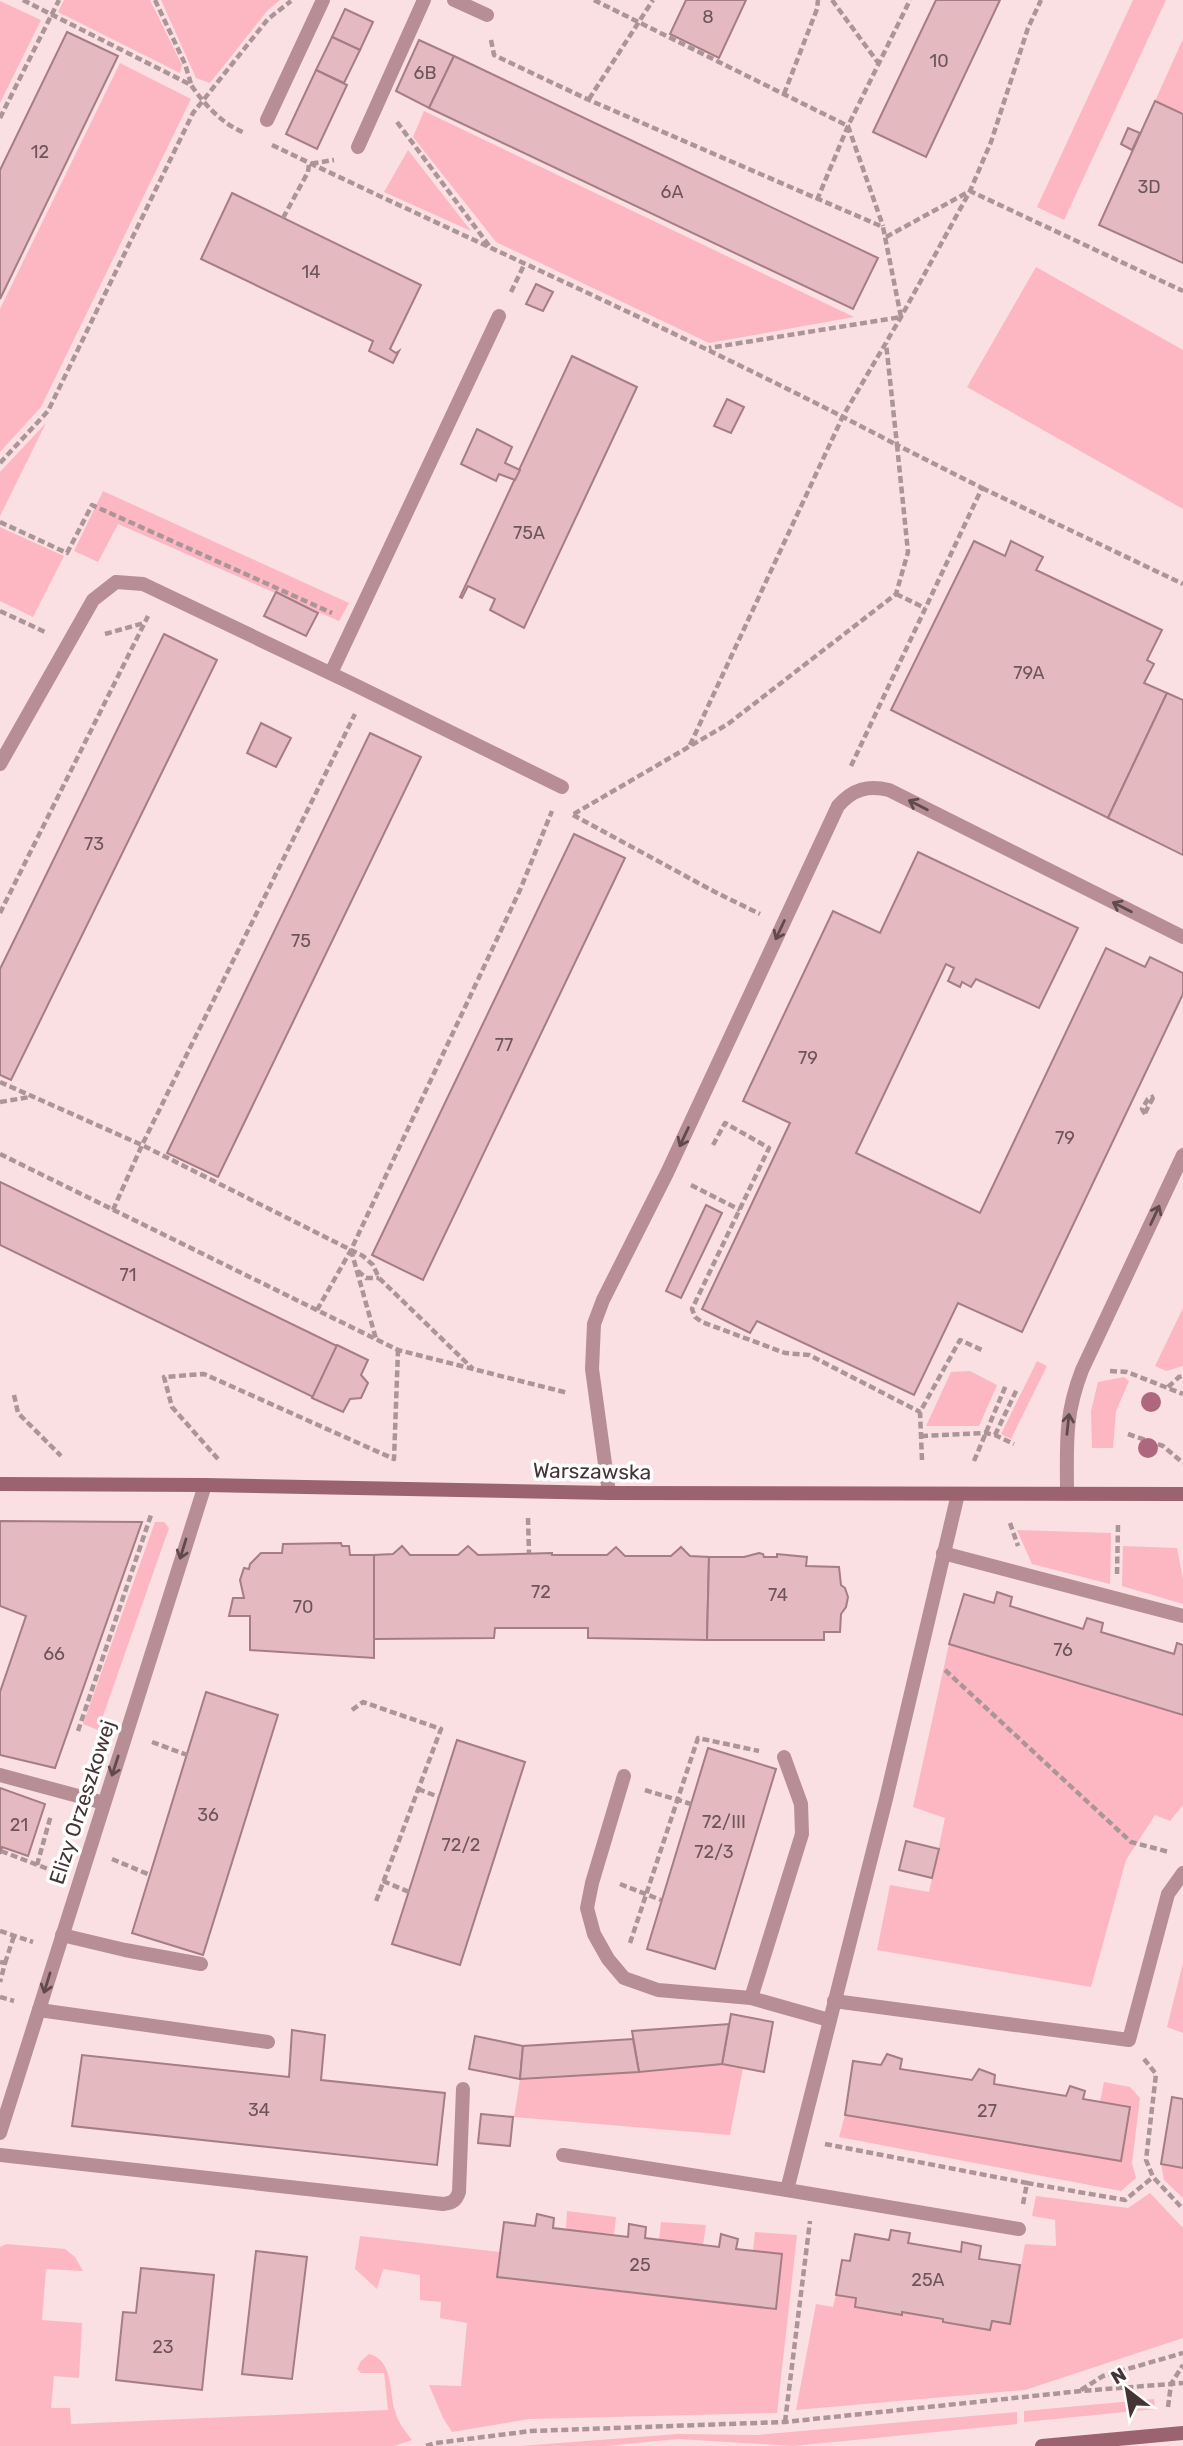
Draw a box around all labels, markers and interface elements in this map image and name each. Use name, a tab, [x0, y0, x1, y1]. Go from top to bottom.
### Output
house number: 8	[702, 6, 714, 28]
house number: 10	[929, 50, 949, 72]
house number: 6B	[414, 62, 436, 84]
house number: 12	[31, 141, 49, 163]
house number: 3D	[1137, 176, 1161, 198]
house number: 6A	[661, 181, 683, 203]
house number: 14	[302, 261, 320, 283]
house number: 75A	[513, 522, 545, 544]
house number: 79A	[1013, 662, 1045, 684]
one-way arrow	[908, 798, 929, 812]
house number: 73	[84, 833, 104, 855]
one-way arrow	[1112, 899, 1133, 913]
one-way arrow	[773, 919, 786, 940]
house number: 75	[291, 930, 311, 952]
house number: 77	[495, 1034, 513, 1056]
house number: 79	[798, 1047, 818, 1069]
one-way arrow	[677, 1125, 690, 1147]
house number: 79	[1055, 1127, 1075, 1149]
one-way arrow	[1149, 1205, 1162, 1226]
house number: 71	[120, 1264, 136, 1286]
one-way arrow	[1061, 1414, 1074, 1436]
street label: Warszawska	[533, 1457, 651, 1485]
one-way arrow	[175, 1538, 188, 1560]
house number: 72	[531, 1581, 551, 1603]
house number: 74	[768, 1584, 788, 1606]
house number: 70	[293, 1596, 313, 1618]
house number: 76	[1053, 1639, 1073, 1661]
house number: 66	[43, 1643, 65, 1665]
street label: Elizy Orzeszkowej	[44, 1717, 120, 1887]
one-way arrow	[108, 1755, 121, 1777]
house number: 36	[197, 1804, 219, 1826]
house number: 72/III	[702, 1811, 746, 1833]
house number: 21	[10, 1814, 28, 1836]
house number: 72/2	[442, 1834, 480, 1856]
house number: 72/3	[694, 1841, 734, 1863]
one-way arrow	[40, 1972, 52, 1994]
house number: 34	[248, 2099, 270, 2121]
house number: 27	[977, 2100, 997, 2122]
house number: 25	[629, 2254, 651, 2276]
house number: 25A	[911, 2269, 945, 2291]
house number: 23	[152, 2336, 174, 2358]
north arrow	[1092, 2355, 1162, 2425]
text: N	[1107, 2362, 1130, 2389]

